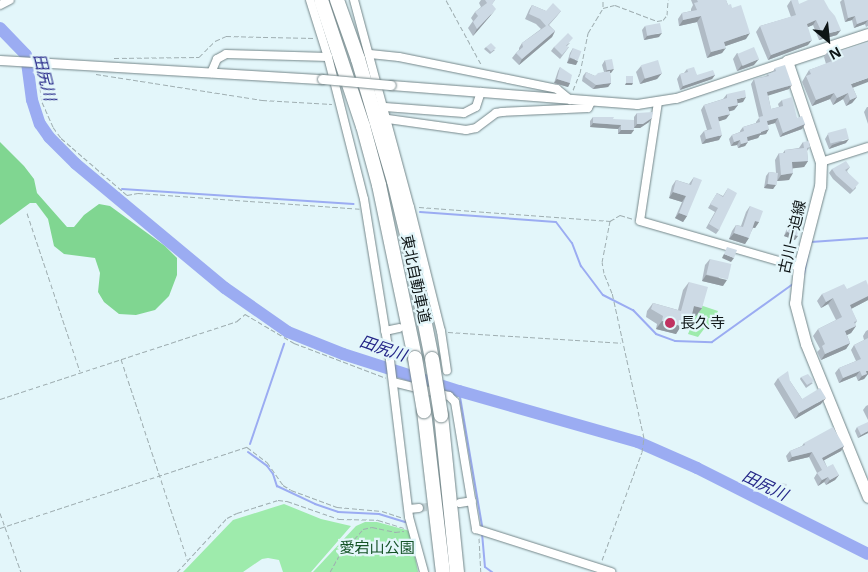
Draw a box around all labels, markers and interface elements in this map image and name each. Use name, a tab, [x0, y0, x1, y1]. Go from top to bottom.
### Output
north arrow	[803, 15, 853, 65]
text: N	[826, 43, 845, 65]
water label: 田尻川	[30, 51, 60, 103]
street label: 古川一迫線	[775, 198, 809, 276]
street label: 東北自動車道	[398, 233, 434, 325]
place label: 長久寺	[680, 314, 725, 332]
marker: 長久寺	[664, 317, 676, 329]
water label: 田尻川	[357, 331, 409, 365]
water label: 田尻川	[739, 466, 791, 504]
park label: 愛宕山公園	[340, 539, 414, 557]

